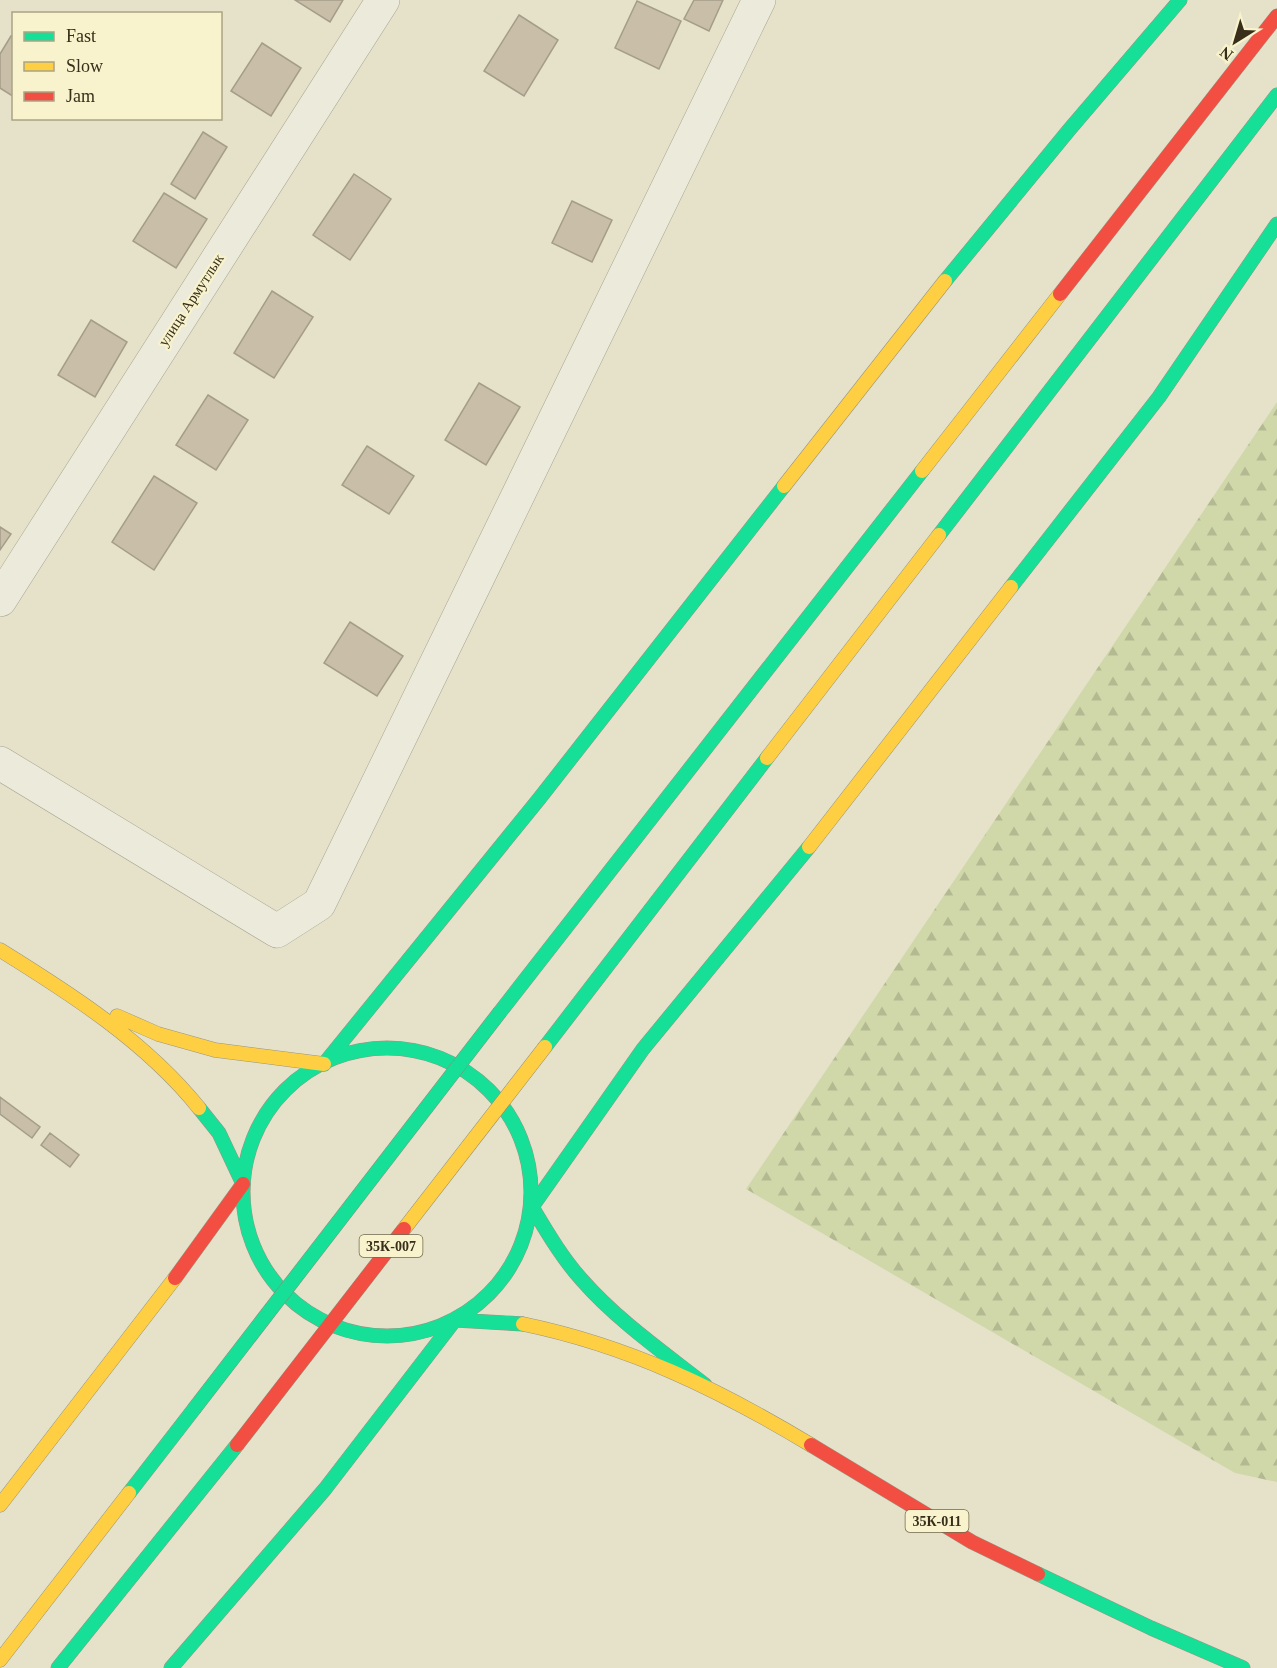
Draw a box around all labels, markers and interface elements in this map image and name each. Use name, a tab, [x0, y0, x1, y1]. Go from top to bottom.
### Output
legend	[12, 12, 222, 120]
north arrow	[1205, 12, 1265, 72]
text: Fast	[66, 26, 96, 46]
text: N	[1216, 43, 1236, 64]
text: Slow	[66, 56, 103, 76]
text: Jam	[66, 86, 95, 106]
street label: улица Армутлык	[155, 250, 227, 349]
road number: 35К-007	[360, 1235, 422, 1257]
road number: 35К-011	[906, 1510, 968, 1532]

